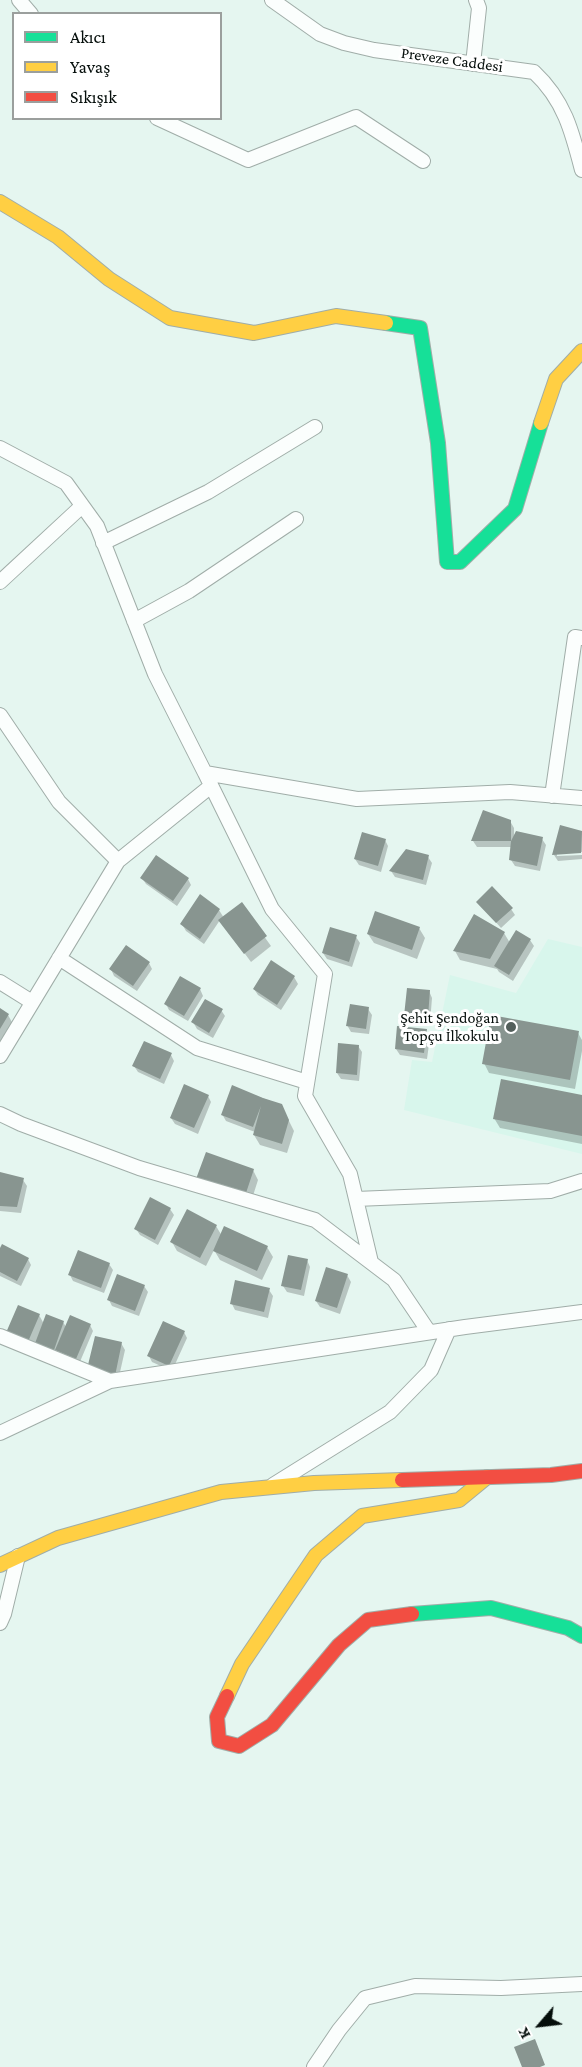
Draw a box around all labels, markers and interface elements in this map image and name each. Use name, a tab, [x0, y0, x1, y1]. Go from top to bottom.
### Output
legend	[12, 12, 222, 120]
text: Akıcı	[70, 27, 106, 47]
street label: Preveze Caddesi	[400, 43, 504, 77]
text: Yavaş	[70, 57, 110, 77]
text: Sıkışık	[70, 87, 117, 107]
place label: Şehit Şendoğan Topçu İlkokulu	[400, 1008, 499, 1046]
marker: Şehit Şendoğan Topçu İlkokulu	[504, 1020, 518, 1034]
north arrow	[510, 1995, 570, 2055]
text: K	[514, 2025, 534, 2042]

